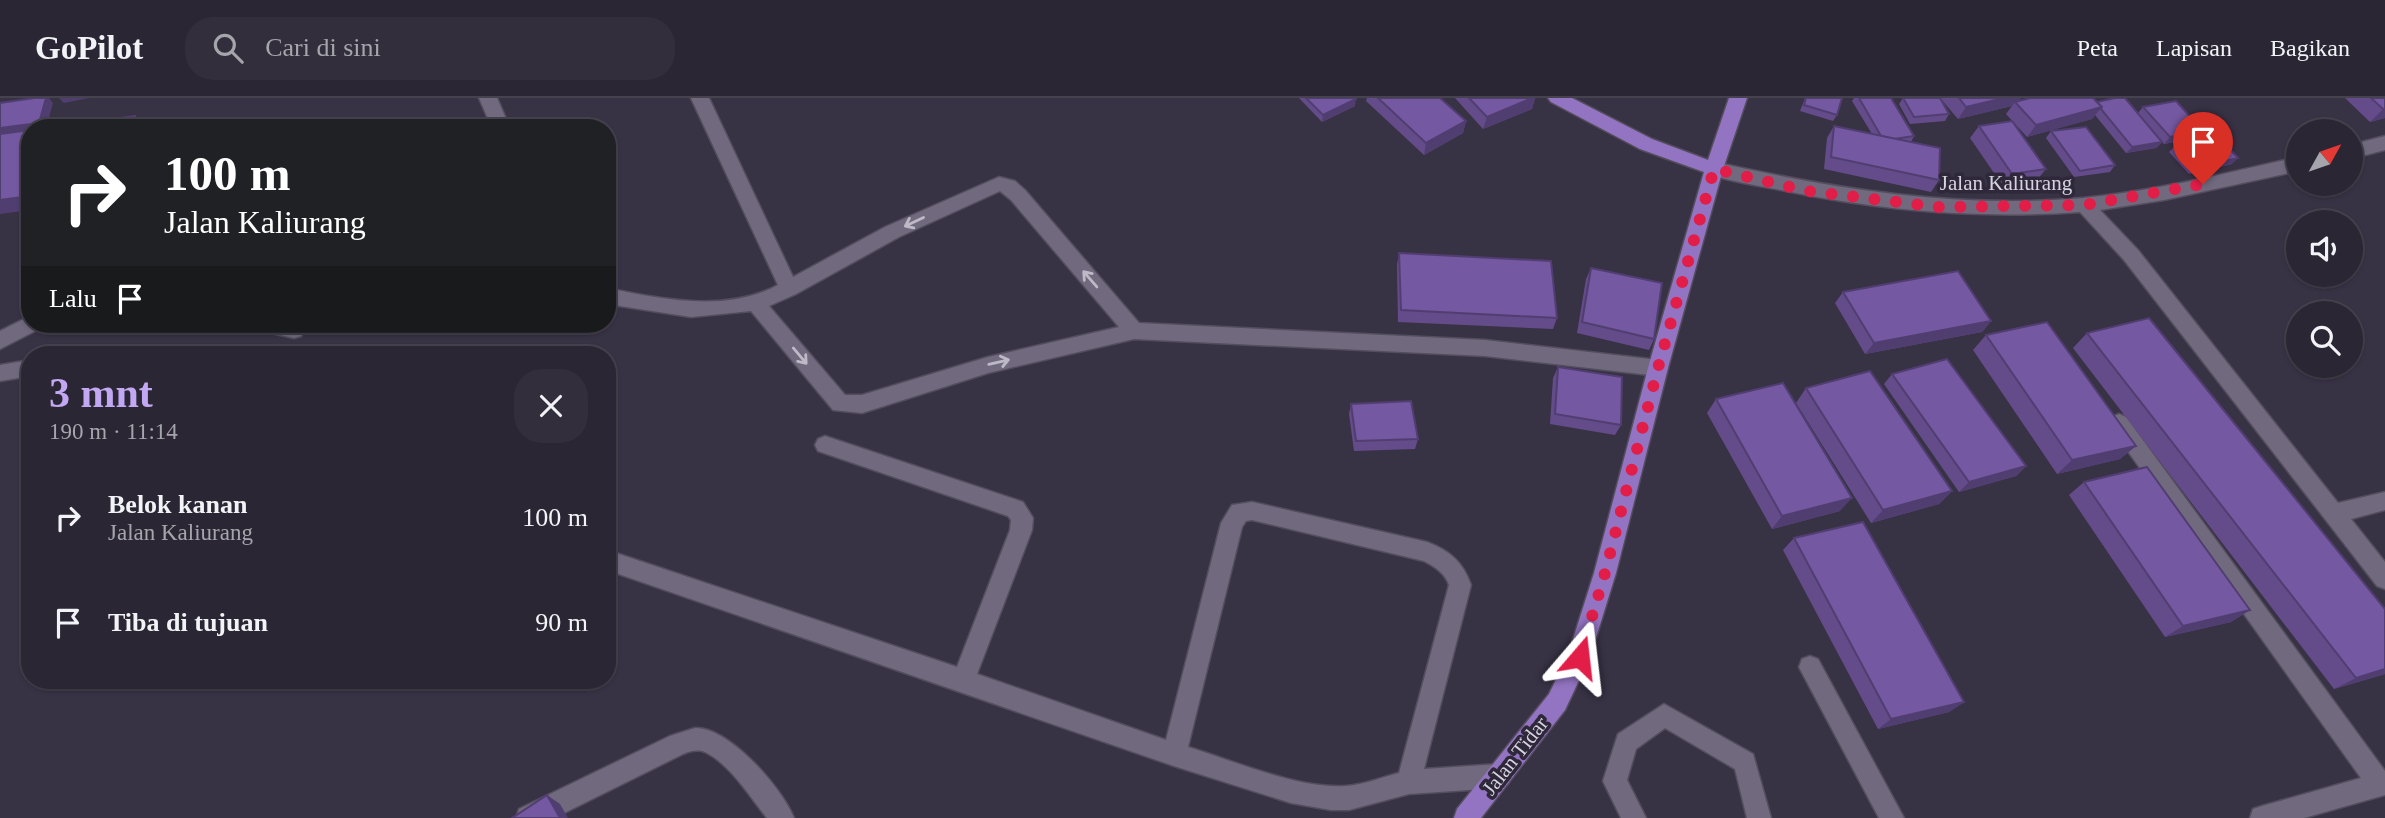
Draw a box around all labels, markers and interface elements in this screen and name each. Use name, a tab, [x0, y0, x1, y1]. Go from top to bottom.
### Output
search box	[185, 17, 675, 80]
icon: search	[209, 29, 247, 67]
text: GoPilot	[35, 30, 143, 66]
text: Cari di sini	[265, 33, 381, 62]
text: Peta	[2077, 35, 2118, 61]
text: Lapisan	[2156, 35, 2232, 61]
text: Bagikan	[2270, 35, 2350, 61]
pin	[2173, 112, 2233, 184]
north arrow	[2286, 119, 2362, 196]
map controls	[2286, 119, 2363, 378]
icon: arrive	[2184, 123, 2222, 161]
text: 100 m	[164, 146, 291, 201]
icon: right	[49, 147, 140, 238]
street label: Jalan Kaliurang	[1940, 171, 2073, 195]
text: Jalan Kaliurang	[164, 204, 366, 240]
button: sound	[2286, 210, 2363, 287]
one-way arrow	[904, 216, 925, 229]
one-way arrow	[1082, 270, 1098, 288]
icon: arrive	[111, 280, 149, 318]
text: Lalu	[49, 284, 97, 313]
button: search	[2286, 301, 2363, 378]
one-way arrow	[792, 347, 808, 365]
one-way arrow	[987, 355, 1010, 368]
button: close	[514, 369, 588, 443]
text: 3 mnt	[49, 370, 153, 416]
text: 190 m · 11:14	[49, 419, 178, 444]
text: Belok kanan	[108, 490, 247, 519]
icon: right	[49, 499, 87, 537]
text: 100 m	[522, 503, 588, 532]
text: Jalan Kaliurang	[108, 520, 253, 545]
icon: arrive	[49, 604, 87, 642]
text: Tiba di tujuan	[108, 608, 268, 637]
text: 90 m	[535, 608, 588, 637]
position arrow	[1543, 620, 1617, 694]
street label: Jalan Tidar	[1477, 712, 1553, 800]

